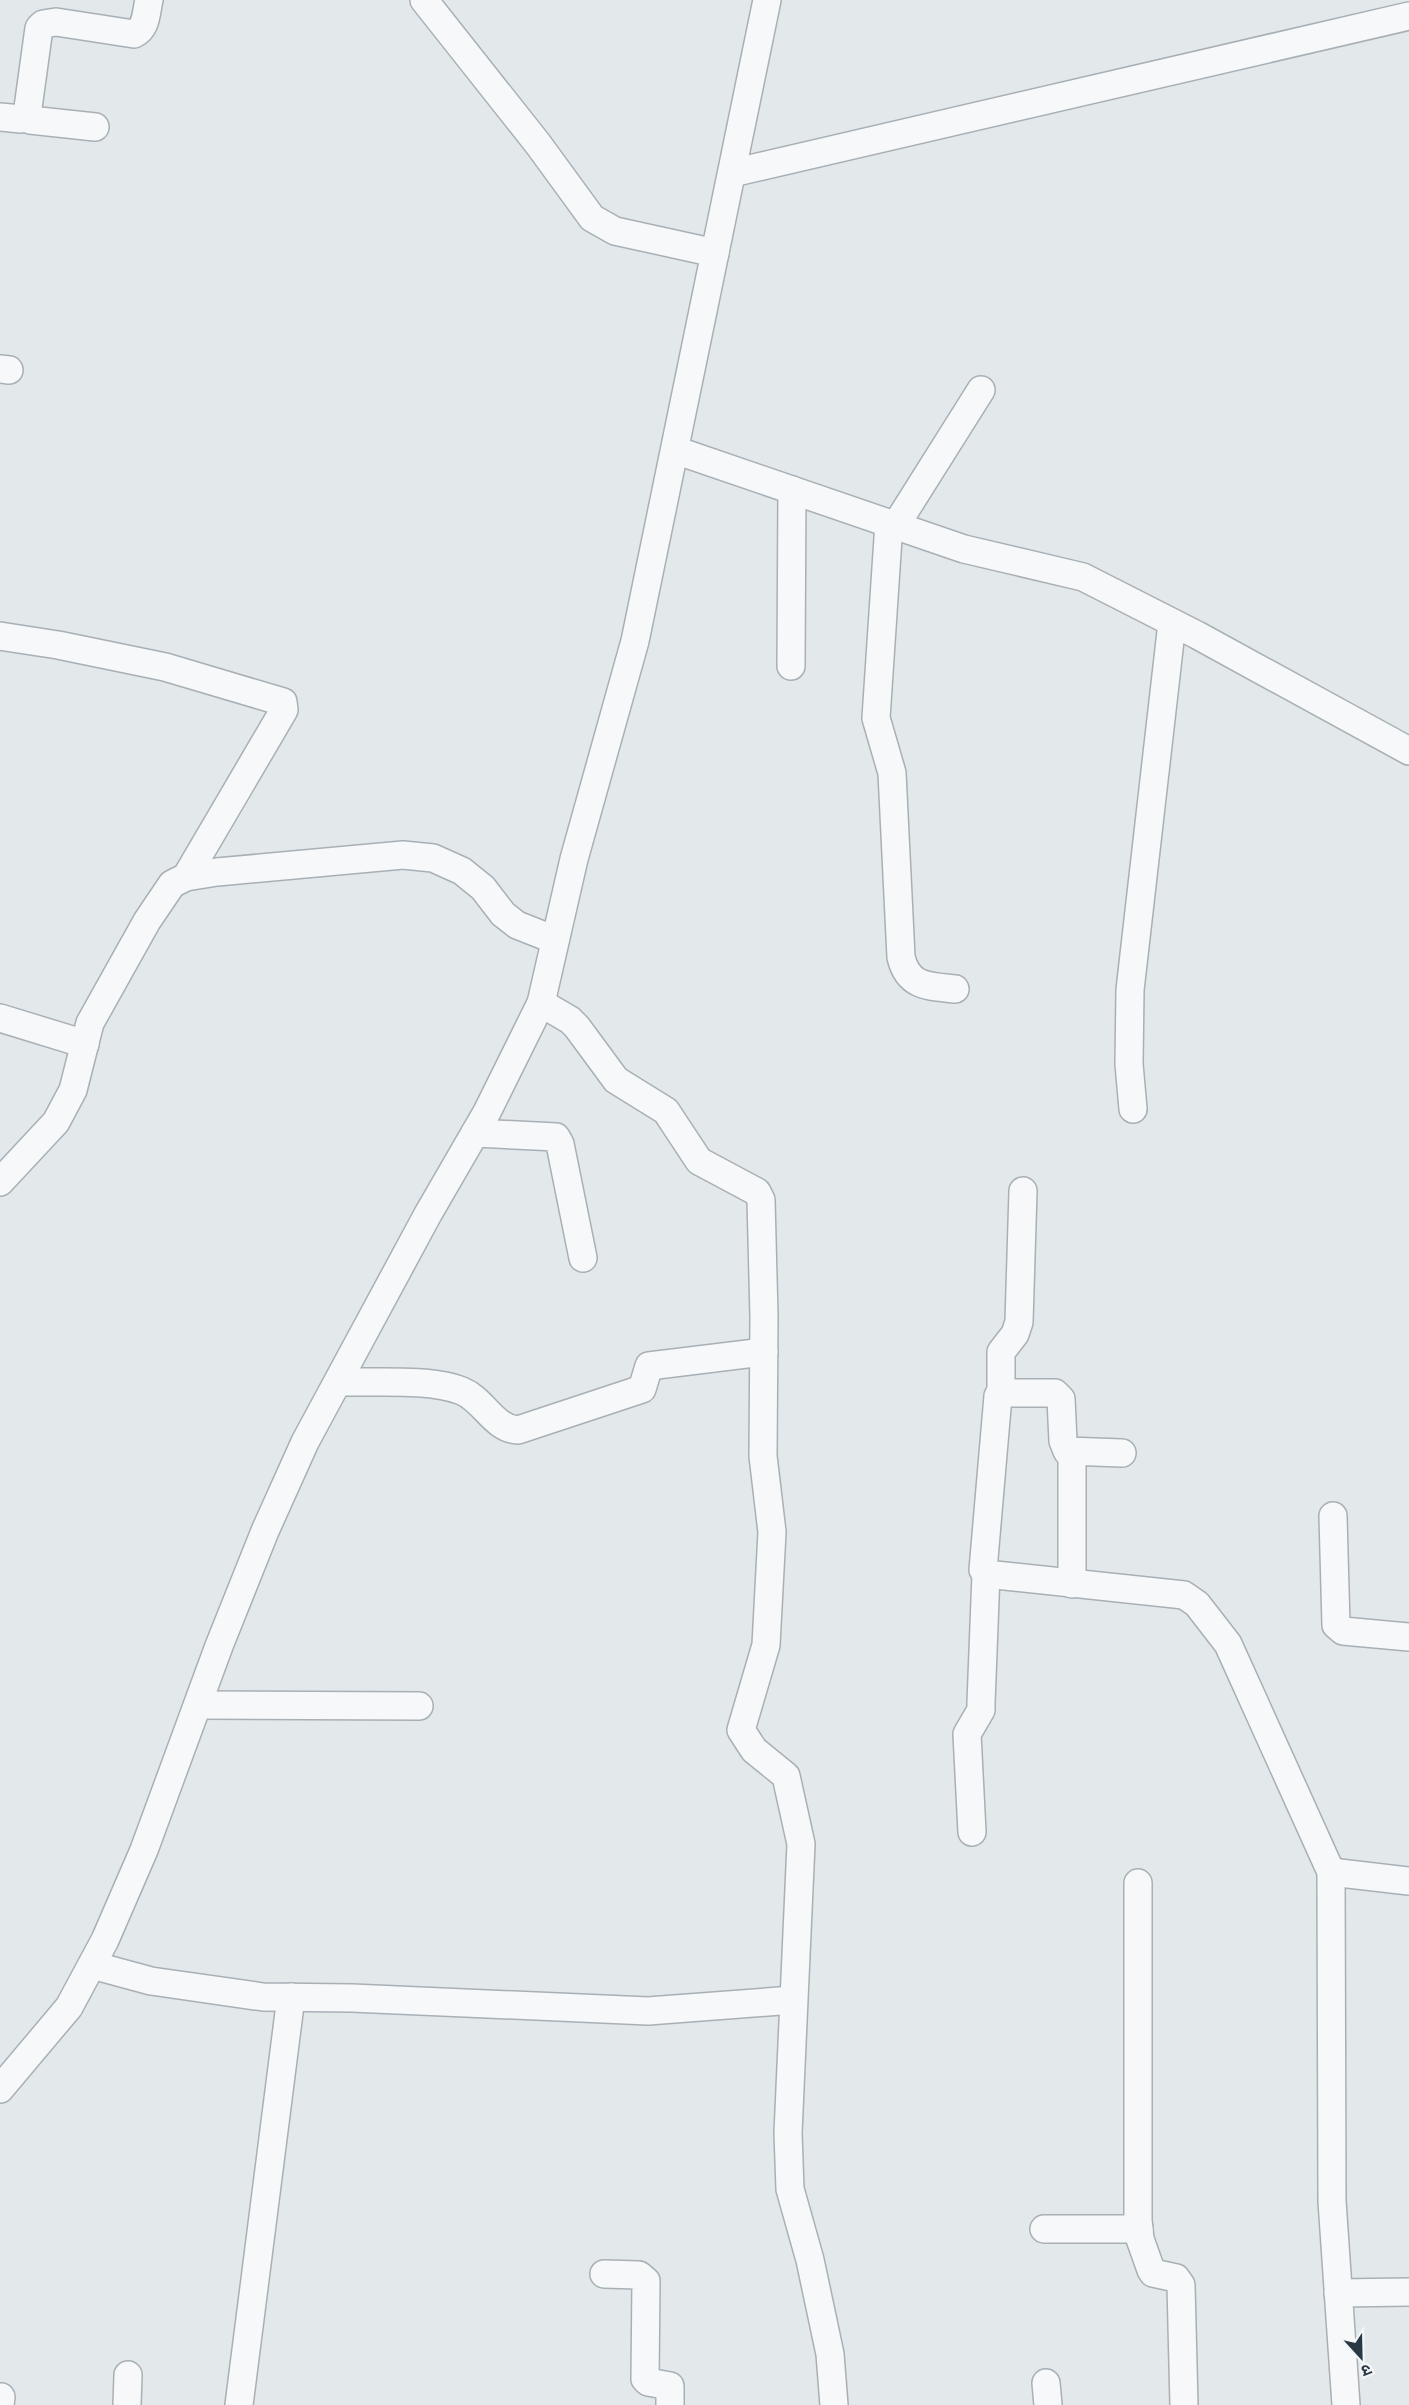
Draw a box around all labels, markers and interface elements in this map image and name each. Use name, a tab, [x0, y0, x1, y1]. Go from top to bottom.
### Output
north arrow	[1331, 2327, 1391, 2387]
text: उ	[1358, 2360, 1374, 2381]

